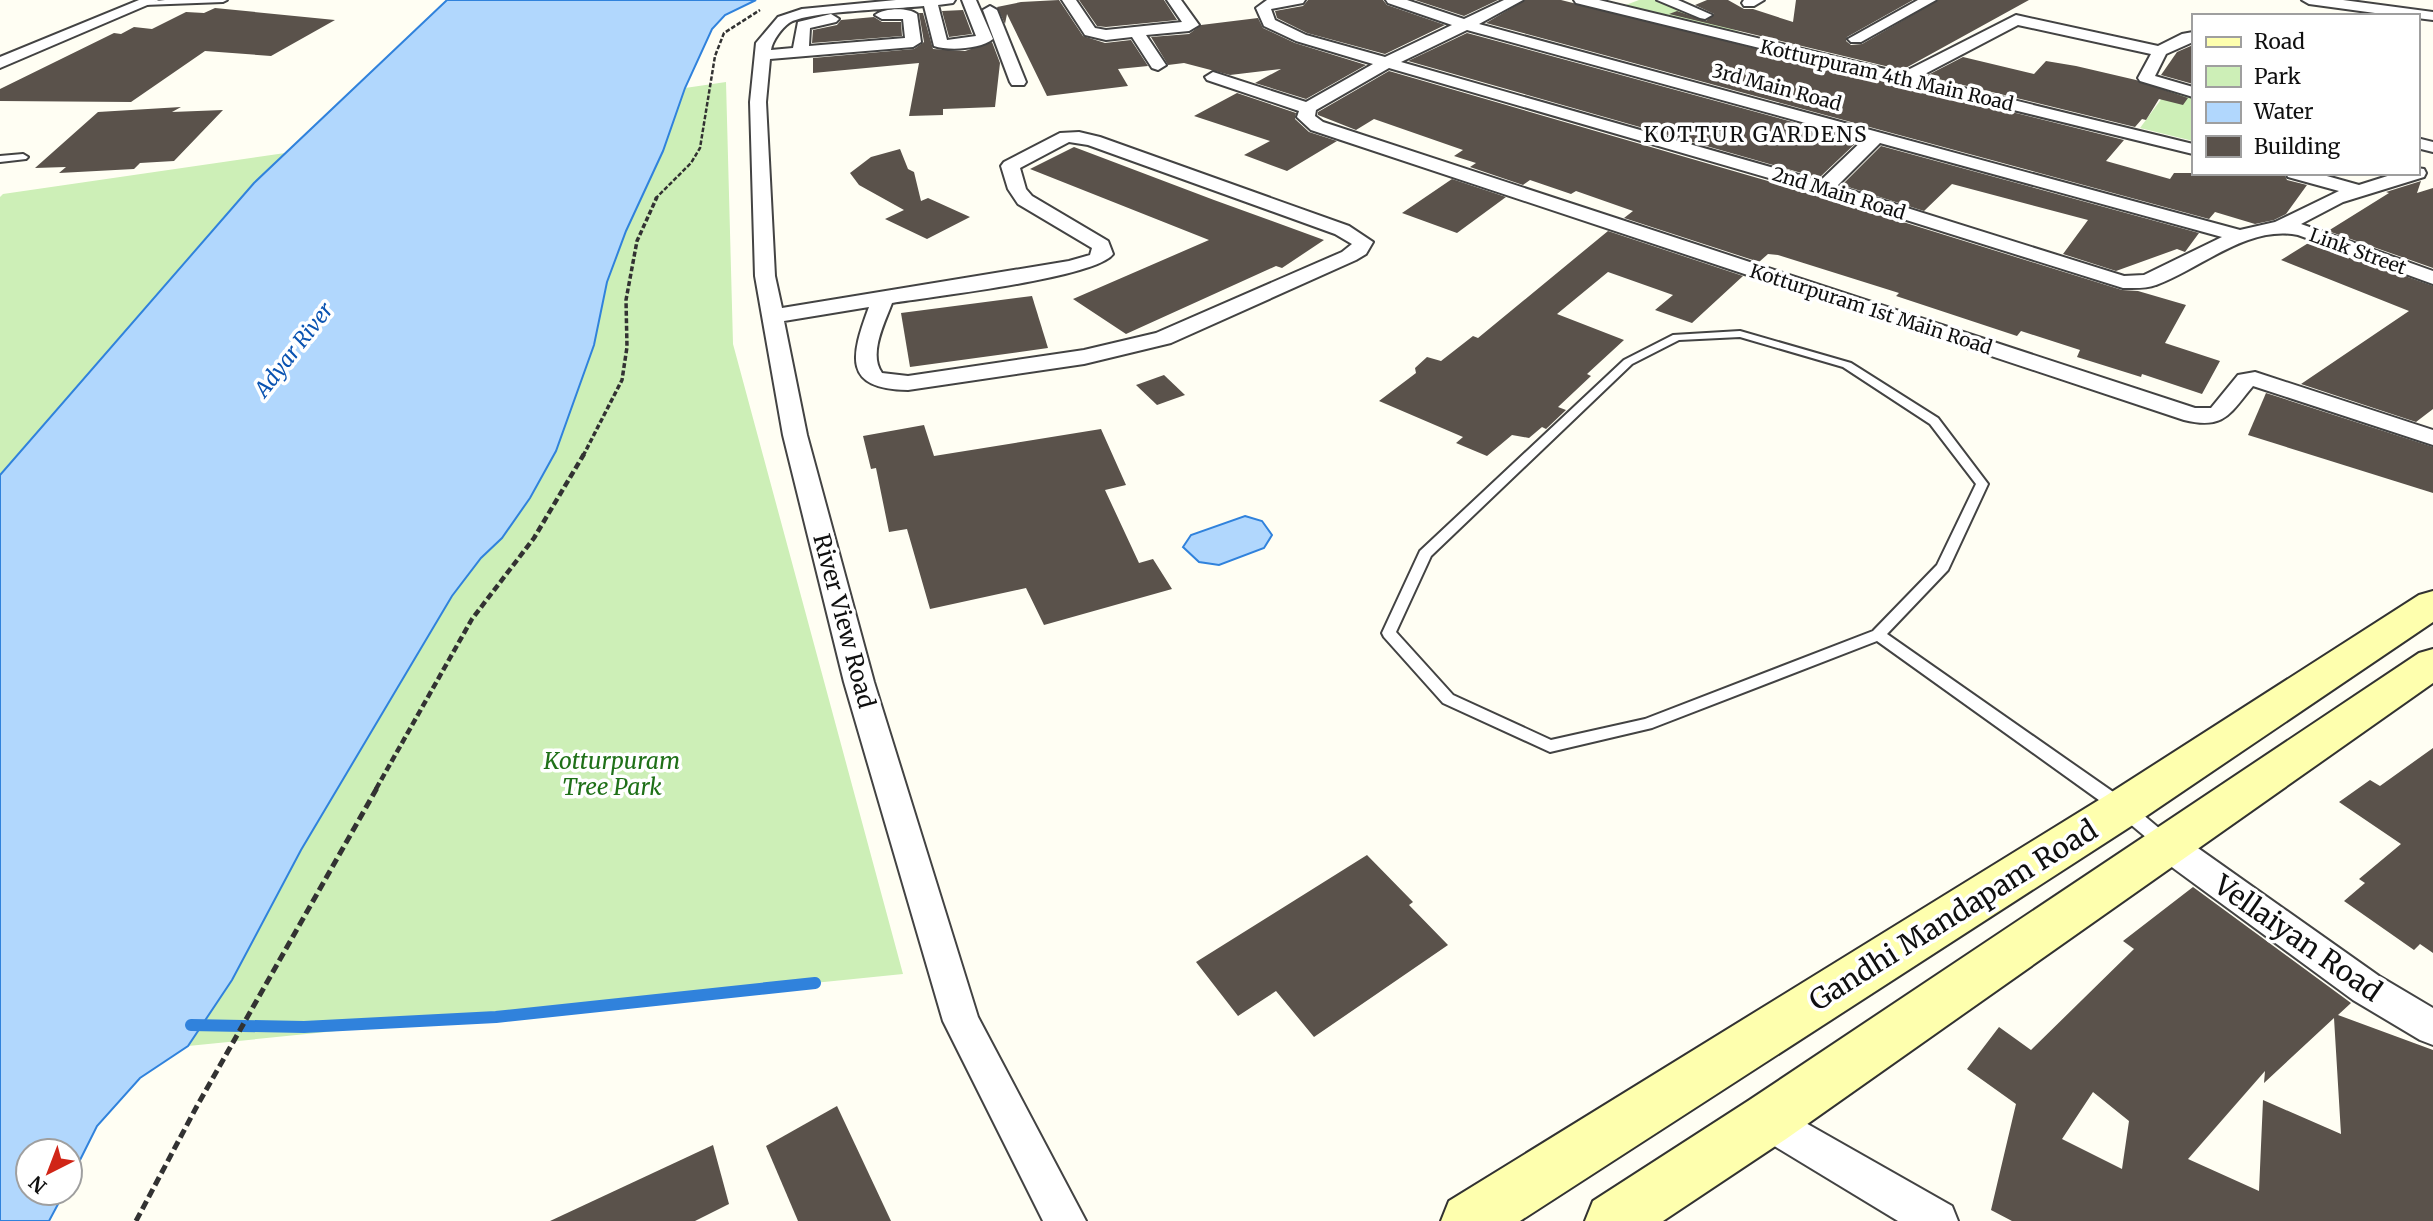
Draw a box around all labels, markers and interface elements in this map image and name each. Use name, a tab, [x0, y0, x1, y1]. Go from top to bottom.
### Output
legend	[2192, 14, 2419, 175]
text: Road	[2254, 28, 2305, 55]
street label: Kotturpuram 4th Main Road	[1758, 34, 2016, 116]
street label: 3rd Main Road	[1710, 58, 1844, 116]
text: Park	[2254, 63, 2301, 90]
text: Water	[2253, 98, 2313, 125]
district label: KOTTUR GARDENS	[1643, 121, 1869, 148]
text: Building	[2254, 133, 2341, 160]
street label: 2nd Main Road	[1769, 161, 1909, 225]
street label: Link Street	[2306, 222, 2410, 280]
street label: Kotturpuram 1st Main Road	[1747, 258, 1995, 360]
water label: Adyar River	[247, 297, 339, 404]
street label: River View Road	[807, 531, 882, 711]
park label: Kotturpuram Tree Park	[543, 746, 680, 801]
street label: Gandhi Mandapam Road	[1802, 811, 2104, 1018]
street label: Vellaiyan Road	[2206, 866, 2389, 1009]
north arrow	[14, 1137, 84, 1207]
text: N	[24, 1171, 51, 1199]

